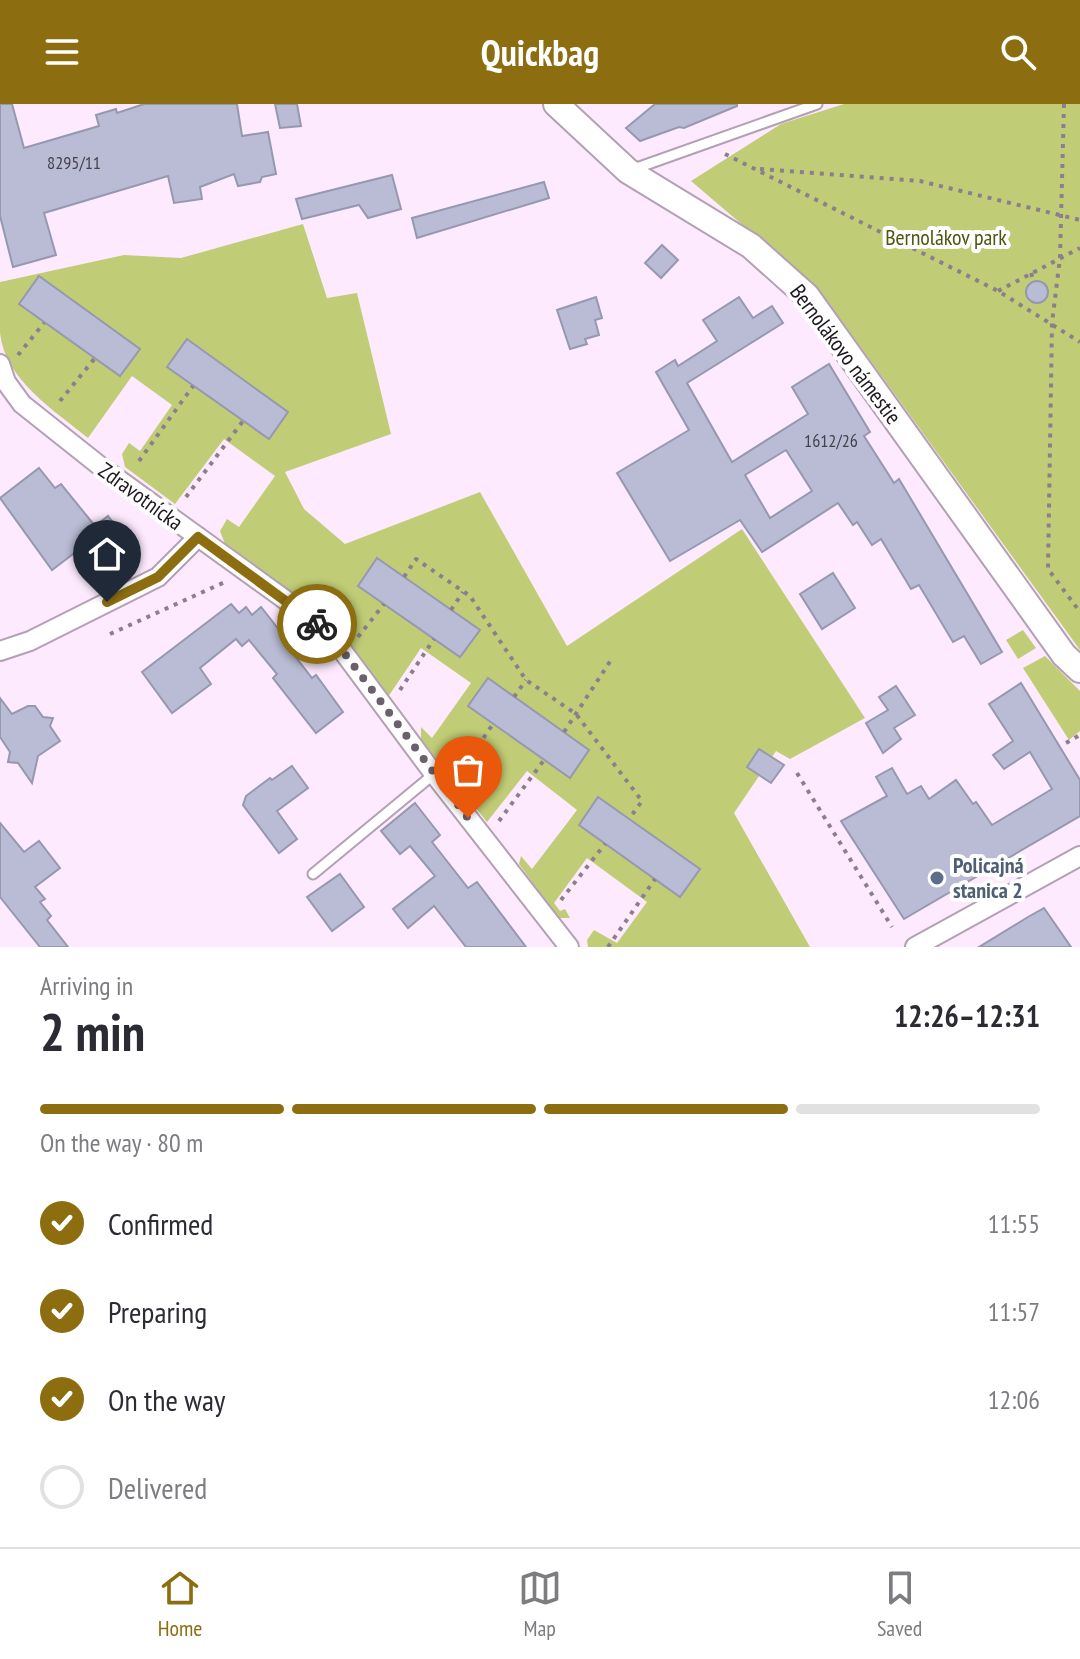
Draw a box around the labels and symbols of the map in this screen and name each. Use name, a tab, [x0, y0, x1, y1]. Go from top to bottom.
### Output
house number: 8295/11	[47, 151, 101, 174]
park label: Bernolákov park	[885, 223, 1007, 251]
street label: Bernolákovo námestie	[784, 278, 908, 430]
house number: 1612/26	[804, 429, 858, 452]
street label: Zdravotnícka	[93, 456, 189, 536]
pin	[73, 520, 141, 602]
courier	[277, 584, 357, 664]
pin	[434, 736, 502, 818]
place label: Policajná stanica 2	[953, 851, 1024, 904]
marker: Policajná stanica 2	[928, 869, 946, 887]

